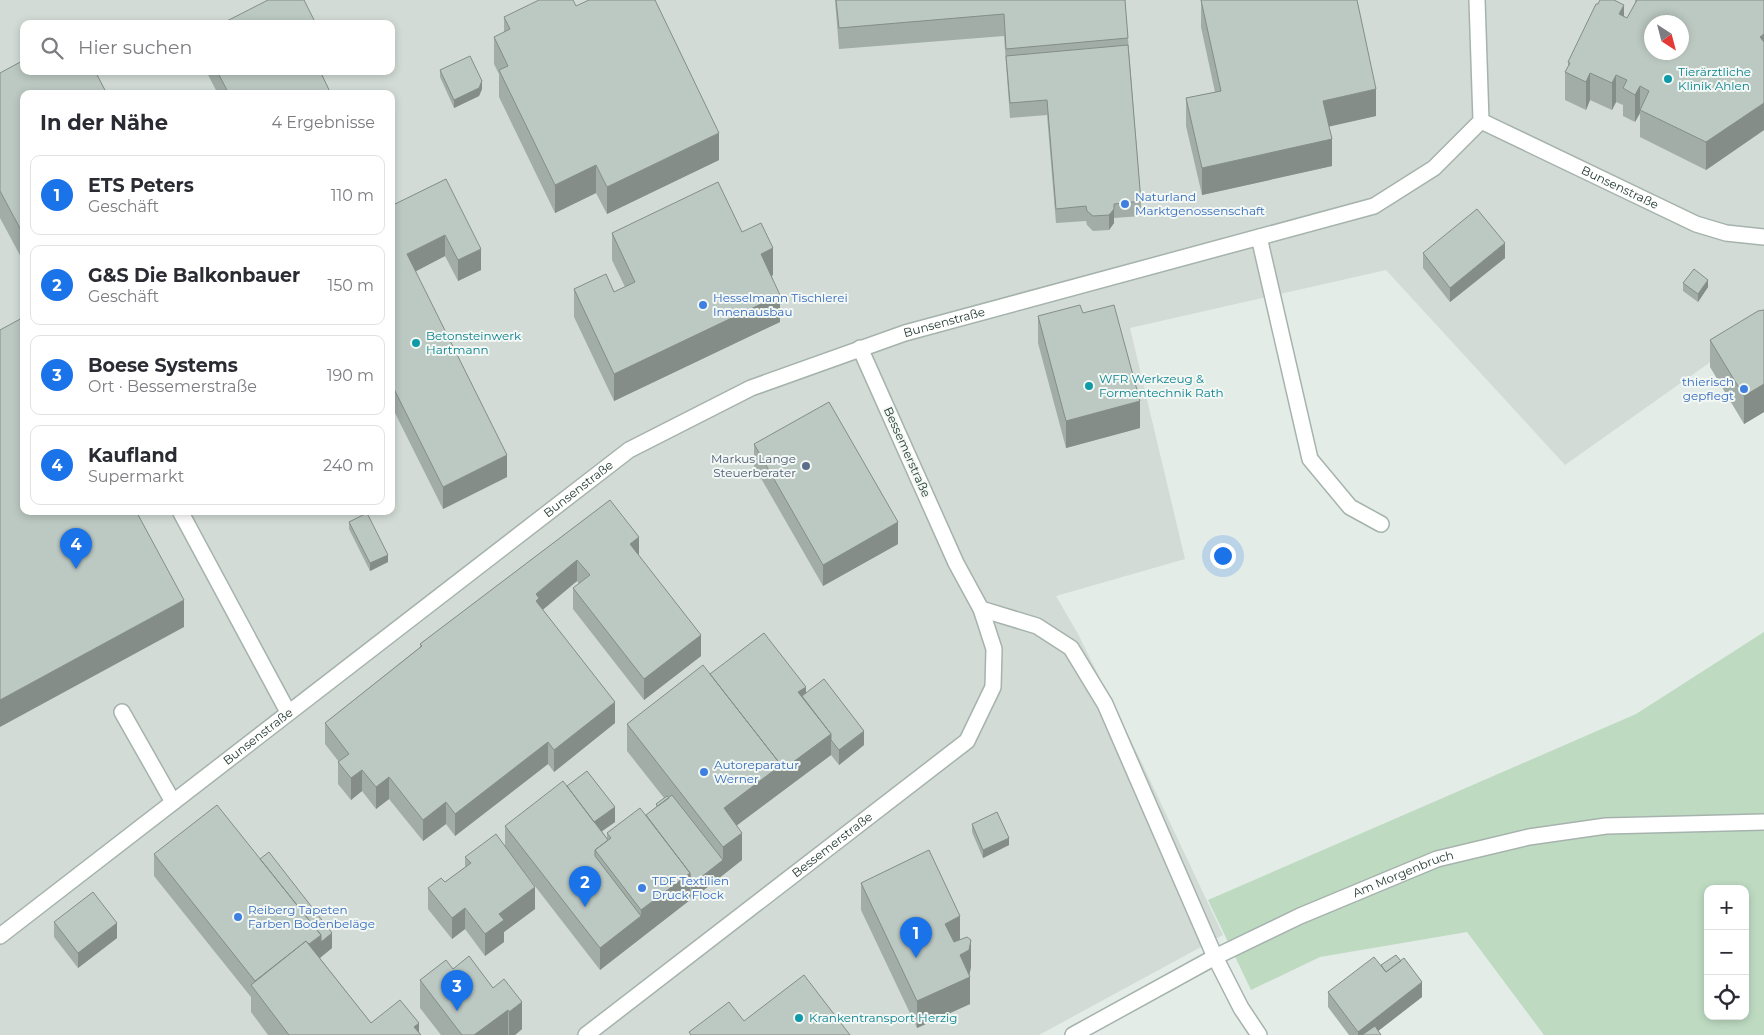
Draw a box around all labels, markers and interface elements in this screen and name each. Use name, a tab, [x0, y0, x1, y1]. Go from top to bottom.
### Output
north arrow	[1644, 15, 1689, 60]
search box	[20, 20, 395, 75]
icon: search	[38, 34, 66, 62]
text: Hier suchen	[78, 36, 192, 59]
place label: Tierärztliche Klinik Ahlen	[1678, 64, 1751, 93]
marker: Tierärztliche Klinik Ahlen	[1662, 73, 1674, 85]
text: In der Nähe	[40, 110, 168, 135]
text: 4 Ergebnisse	[271, 113, 375, 132]
street label: Bunsenstraße	[1579, 162, 1661, 212]
text: ETS Peters	[88, 174, 194, 197]
text: 1	[54, 186, 60, 205]
text: 110 m	[331, 186, 374, 205]
place label: Naturland Marktgenossenschaft	[1135, 189, 1265, 218]
text: Geschäft	[88, 197, 159, 216]
marker: Naturland Marktgenossenschaft	[1119, 198, 1131, 210]
text: G&S Die Balkonbauer	[88, 264, 300, 287]
text: 2	[52, 276, 62, 295]
text: 150 m	[327, 276, 374, 295]
text: Geschäft	[88, 287, 159, 306]
place label: Hesselmann Tischlerei Innenausbau	[713, 290, 848, 319]
marker: Hesselmann Tischlerei Innenausbau	[697, 299, 709, 311]
street label: Bunsenstraße	[902, 304, 987, 340]
place label: Betonsteinwerk Hartmann	[426, 328, 522, 357]
marker: Betonsteinwerk Hartmann	[410, 337, 422, 349]
text: Boese Systems	[88, 354, 238, 377]
text: 3	[52, 366, 62, 385]
text: 190 m	[327, 366, 374, 385]
place label: WFR Werkzeug & Formentechnik Rath	[1099, 371, 1224, 400]
place label: thierisch gepflegt	[1682, 374, 1734, 403]
text: Ort · Bessemerstraße	[88, 377, 257, 396]
marker: WFR Werkzeug & Formentechnik Rath	[1083, 380, 1095, 392]
marker: thierisch gepflegt	[1738, 383, 1750, 395]
street label: Bessemerstraße	[881, 404, 934, 499]
text: Kaufland	[88, 444, 178, 467]
place label: Markus Lange Steuerberater	[711, 451, 796, 480]
text: 4	[51, 456, 63, 475]
text: 240 m	[323, 456, 374, 475]
street label: Bunsenstraße	[540, 457, 616, 520]
marker: Markus Lange Steuerberater	[800, 460, 812, 472]
text: Supermarkt	[88, 467, 184, 486]
pin: 4	[60, 528, 92, 569]
your location	[1210, 543, 1236, 569]
street label: Bunsenstraße	[220, 705, 295, 768]
place label: Autoreparatur Werner	[714, 757, 799, 786]
marker: Autoreparatur Werner	[698, 766, 710, 778]
street label: Bessemerstraße	[789, 809, 875, 880]
street label: Am Morgenbruch	[1350, 847, 1455, 900]
pin: 2	[569, 866, 601, 907]
place label: TDF Textilien Druck Flock	[652, 873, 729, 902]
marker: TDF Textilien Druck Flock	[636, 882, 648, 894]
map controls	[1704, 885, 1749, 1020]
button: +	[1704, 885, 1749, 930]
place label: Reiberg Tapeten Farben Bodenbeläge	[248, 902, 375, 931]
marker: Reiberg Tapeten Farben Bodenbeläge	[232, 911, 244, 923]
pin: 1	[900, 917, 932, 958]
button: −	[1704, 930, 1749, 975]
pin: 3	[441, 970, 473, 1011]
button: locate	[1704, 975, 1749, 1020]
place label: Krankentransport Herzig	[809, 1010, 958, 1025]
marker: Krankentransport Herzig	[793, 1012, 805, 1024]

